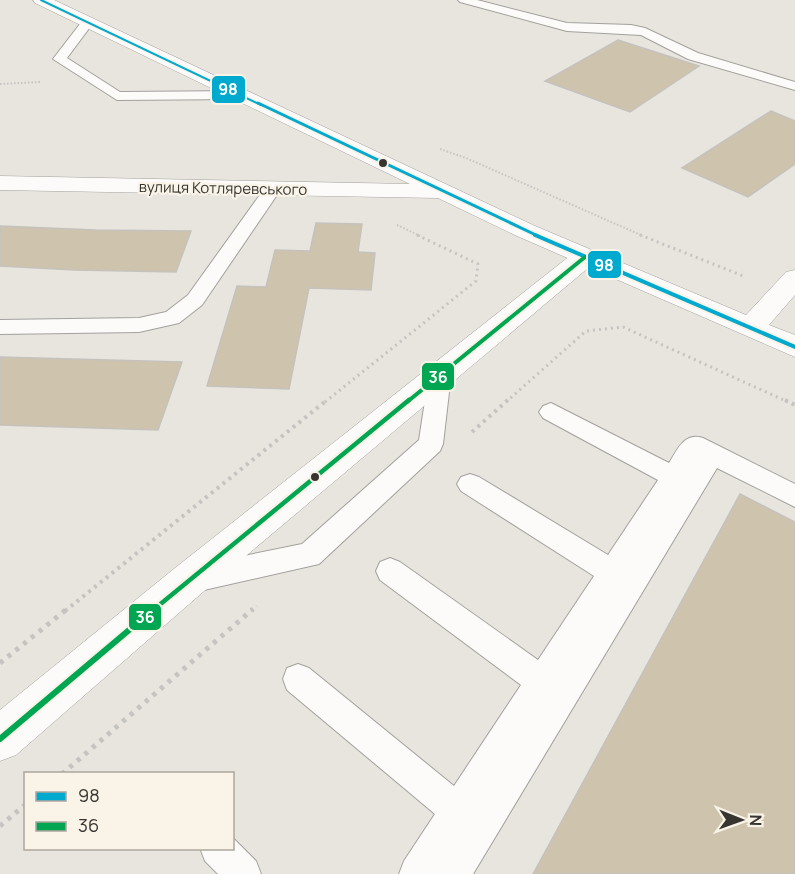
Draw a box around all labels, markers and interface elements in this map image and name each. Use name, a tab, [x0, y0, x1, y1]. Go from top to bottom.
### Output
line badge: 98	[211, 75, 246, 104]
text: 98	[218, 78, 238, 100]
unlabelled marker	[377, 157, 389, 169]
street label: вулиця Котляревського	[139, 176, 308, 200]
line badge: 98	[587, 250, 622, 279]
text: 98	[594, 254, 614, 276]
line badge: 36	[421, 362, 455, 391]
text: 36	[428, 366, 448, 388]
unlabelled marker	[309, 471, 321, 483]
line badge: 36	[128, 603, 162, 631]
text: 36	[135, 606, 155, 628]
legend	[24, 772, 234, 850]
text: 98	[78, 783, 100, 807]
north arrow	[711, 790, 771, 850]
text: 36	[78, 813, 99, 837]
text: N	[745, 814, 767, 826]

